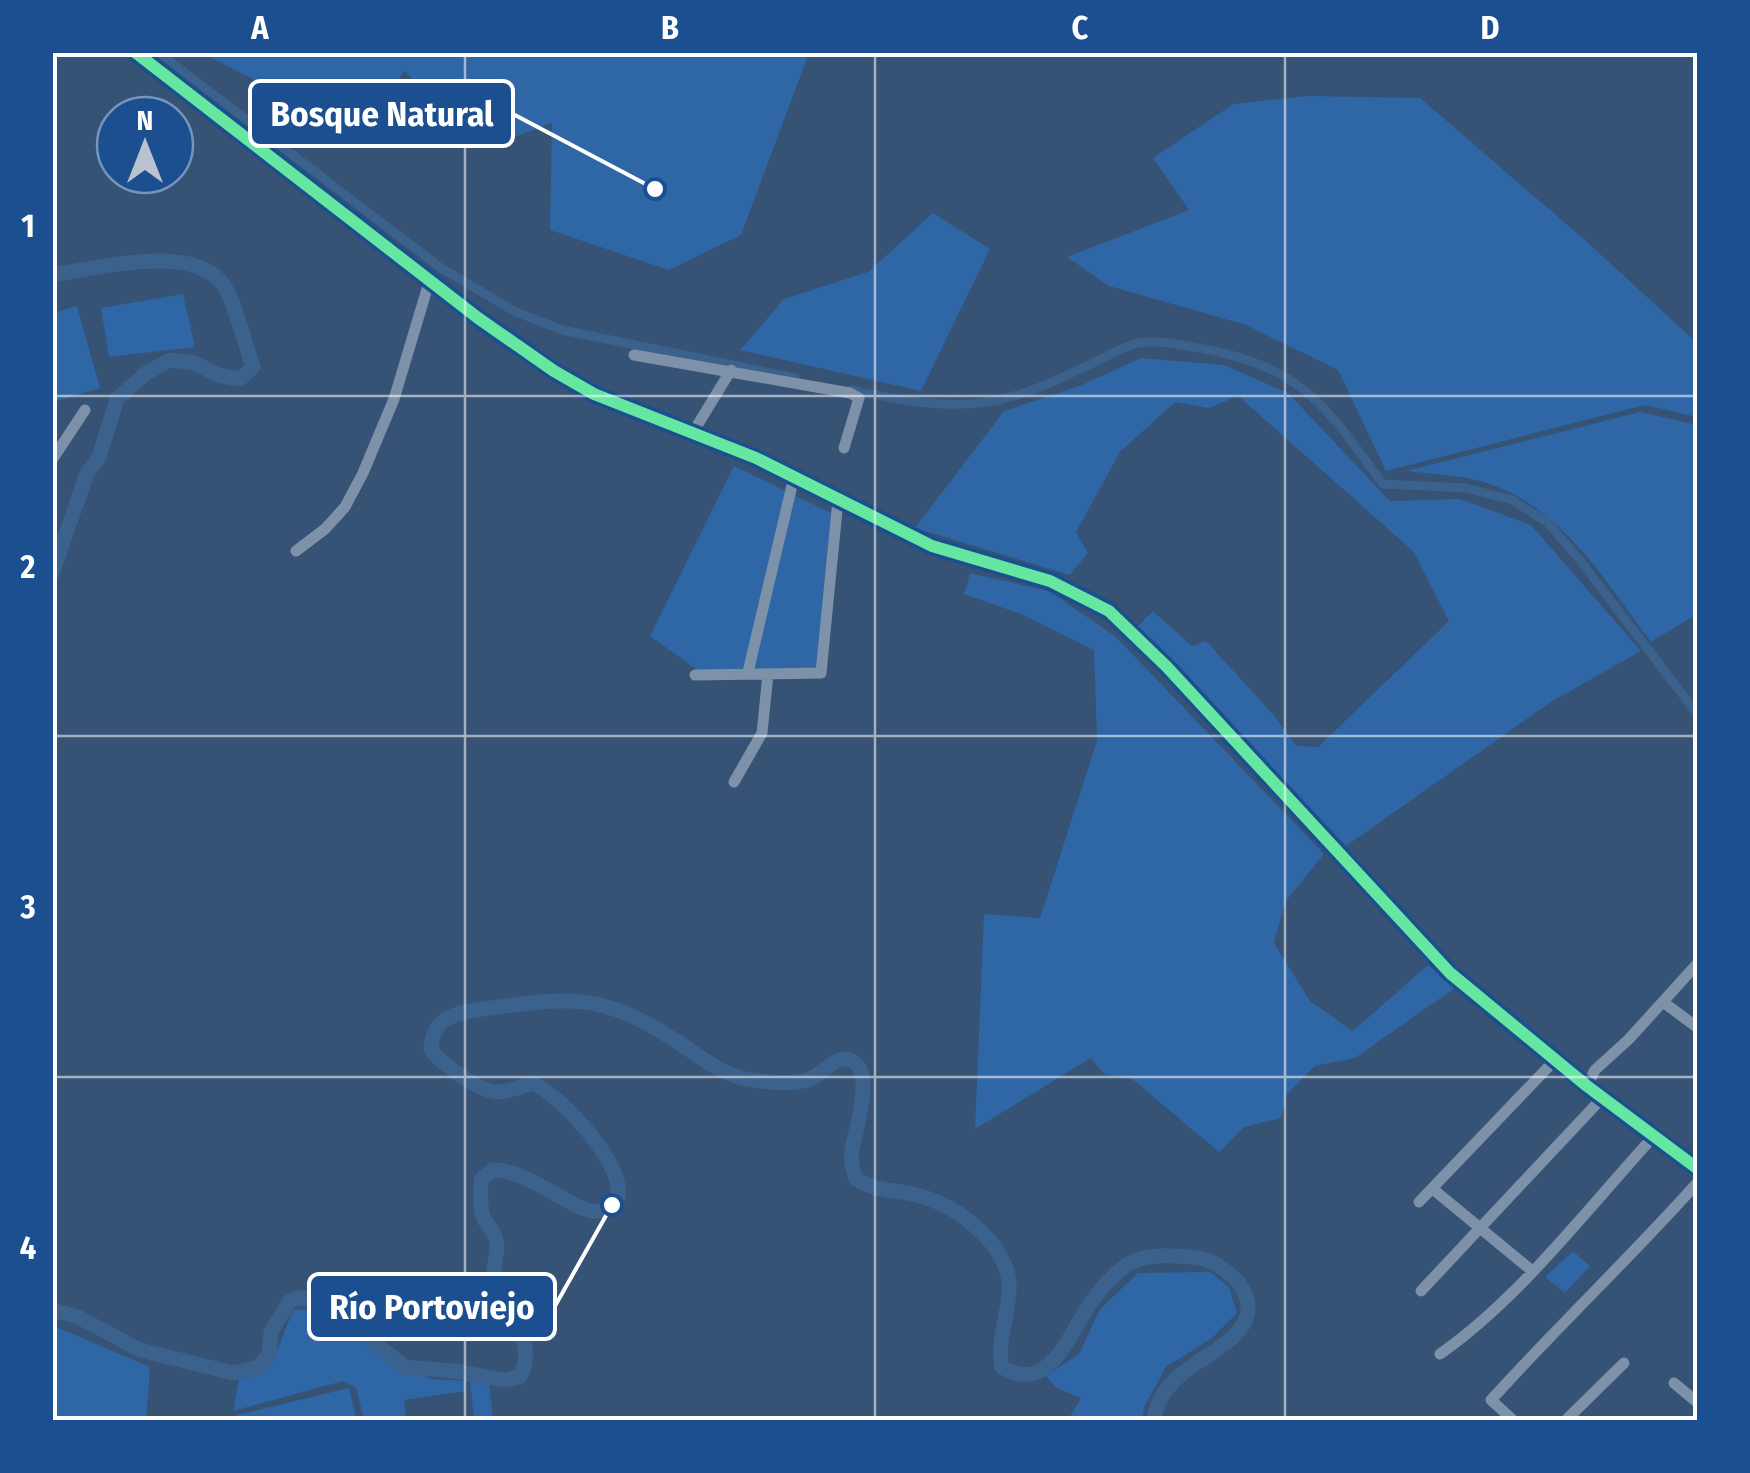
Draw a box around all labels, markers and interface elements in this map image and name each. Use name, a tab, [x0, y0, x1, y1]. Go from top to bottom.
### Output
text: A	[250, 9, 269, 47]
text: B	[661, 9, 679, 47]
text: C	[1072, 9, 1089, 47]
text: D	[1480, 9, 1500, 47]
callout: Bosque Natural	[250, 81, 513, 146]
text: Bosque Natural	[270, 93, 494, 135]
north arrow	[95, 95, 195, 195]
text: N	[137, 104, 153, 137]
text: 1	[21, 207, 35, 245]
text: 2	[20, 548, 36, 586]
text: 3	[19, 888, 36, 926]
text: 4	[20, 1229, 36, 1267]
callout: Río Portoviejo	[309, 1274, 555, 1339]
text: Río Portoviejo	[329, 1286, 535, 1328]

